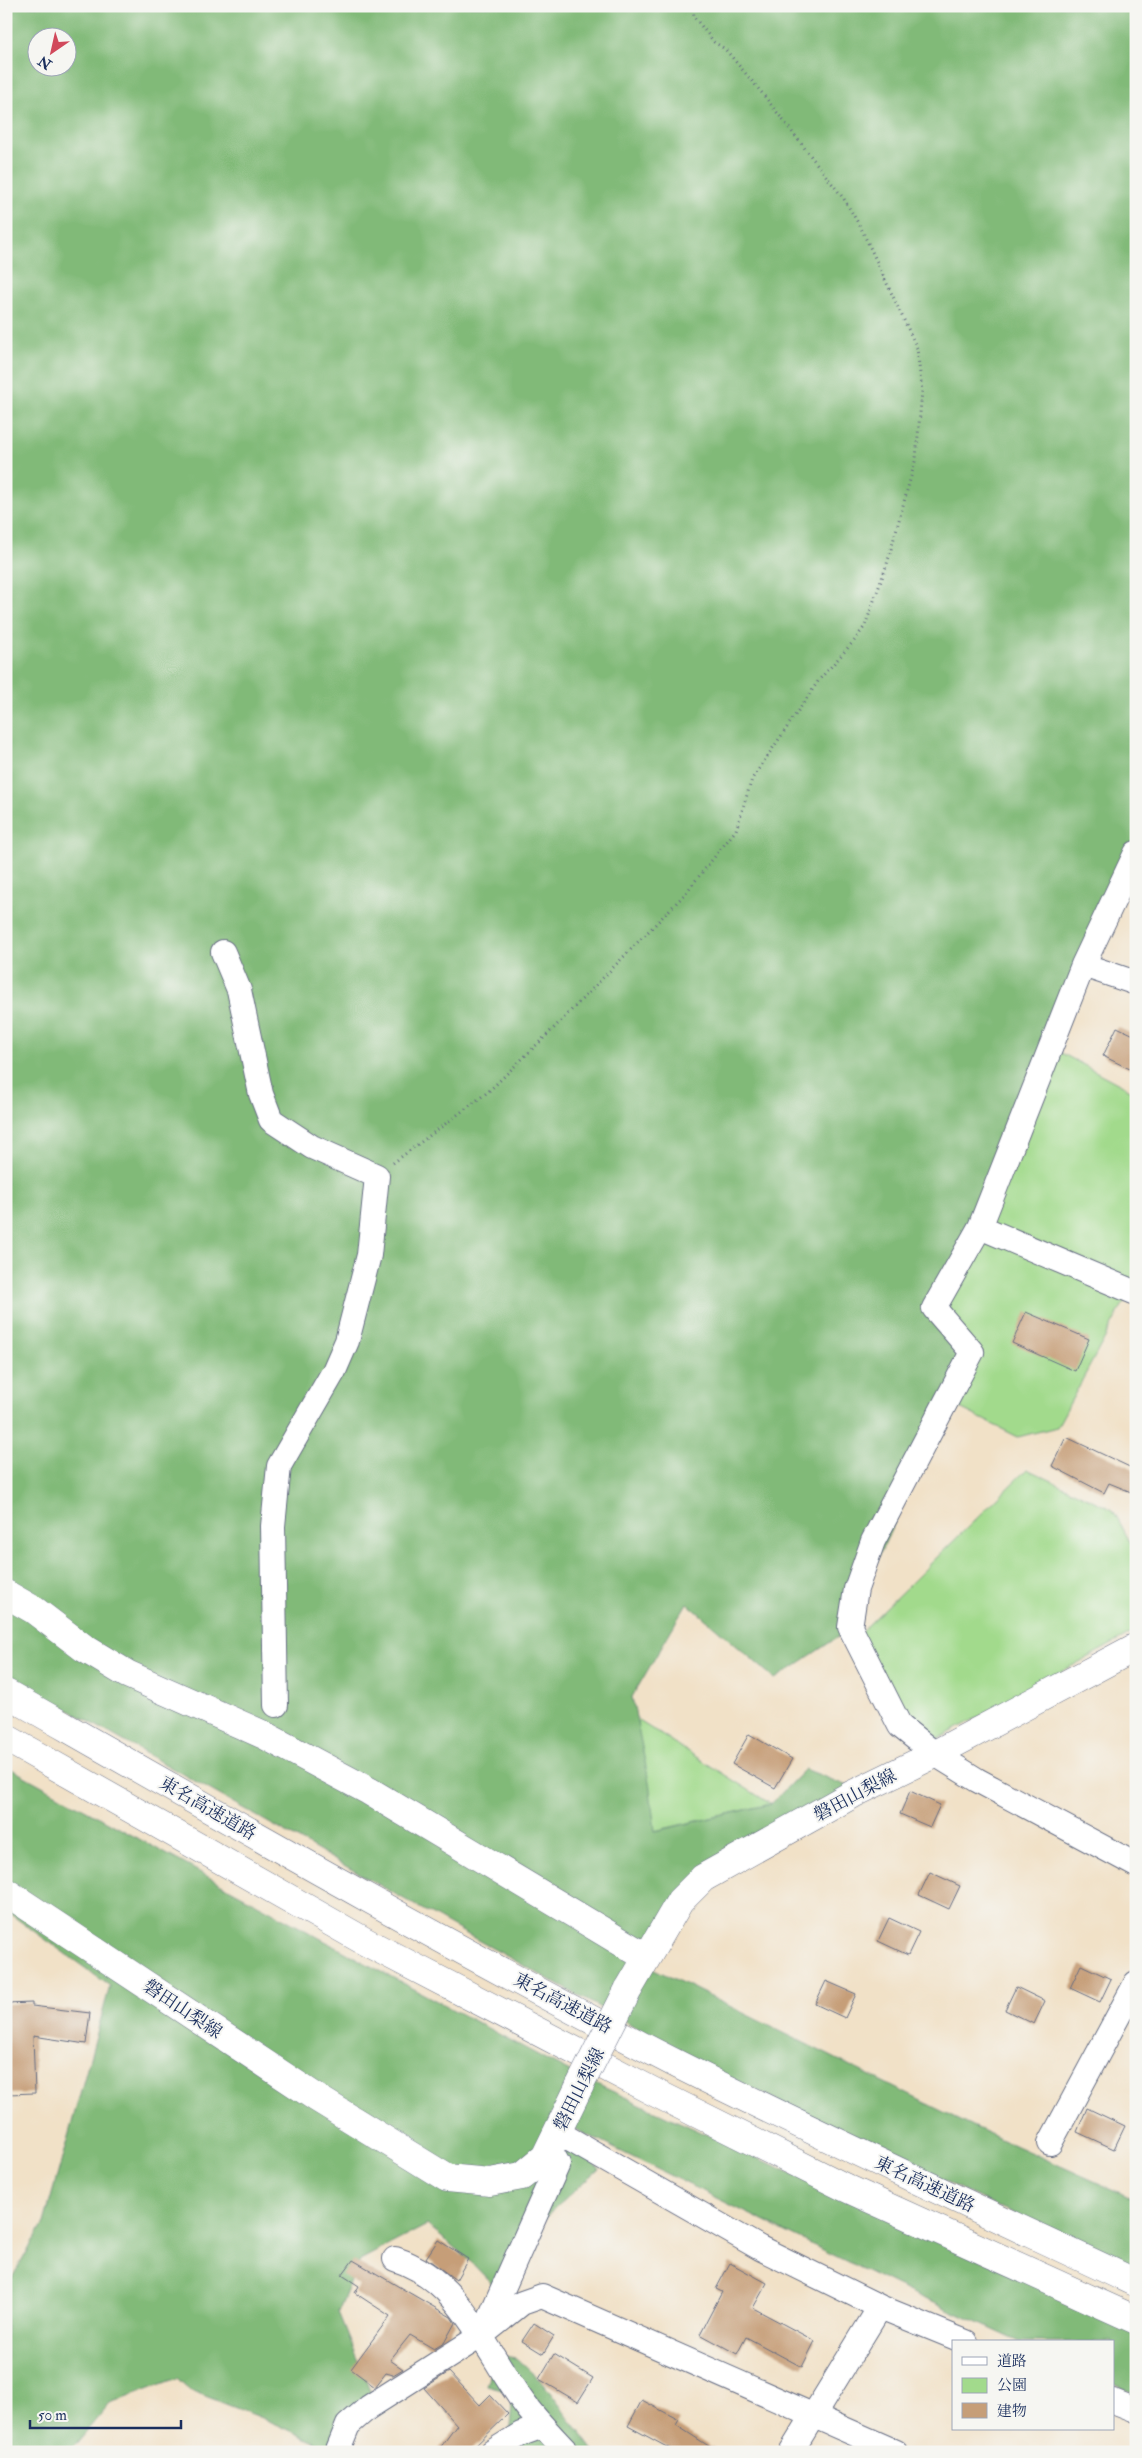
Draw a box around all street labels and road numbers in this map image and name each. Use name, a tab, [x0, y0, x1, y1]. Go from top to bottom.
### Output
street label: 磐田山梨線	[810, 1764, 900, 1827]
street label: 東名高速道路	[155, 1771, 260, 1845]
street label: 東名高速道路	[510, 1968, 616, 2039]
street label: 磐田山梨線	[139, 1975, 226, 2044]
street label: 磐田山梨線	[549, 2044, 610, 2135]
street label: 東名高速道路	[871, 2151, 979, 2218]

